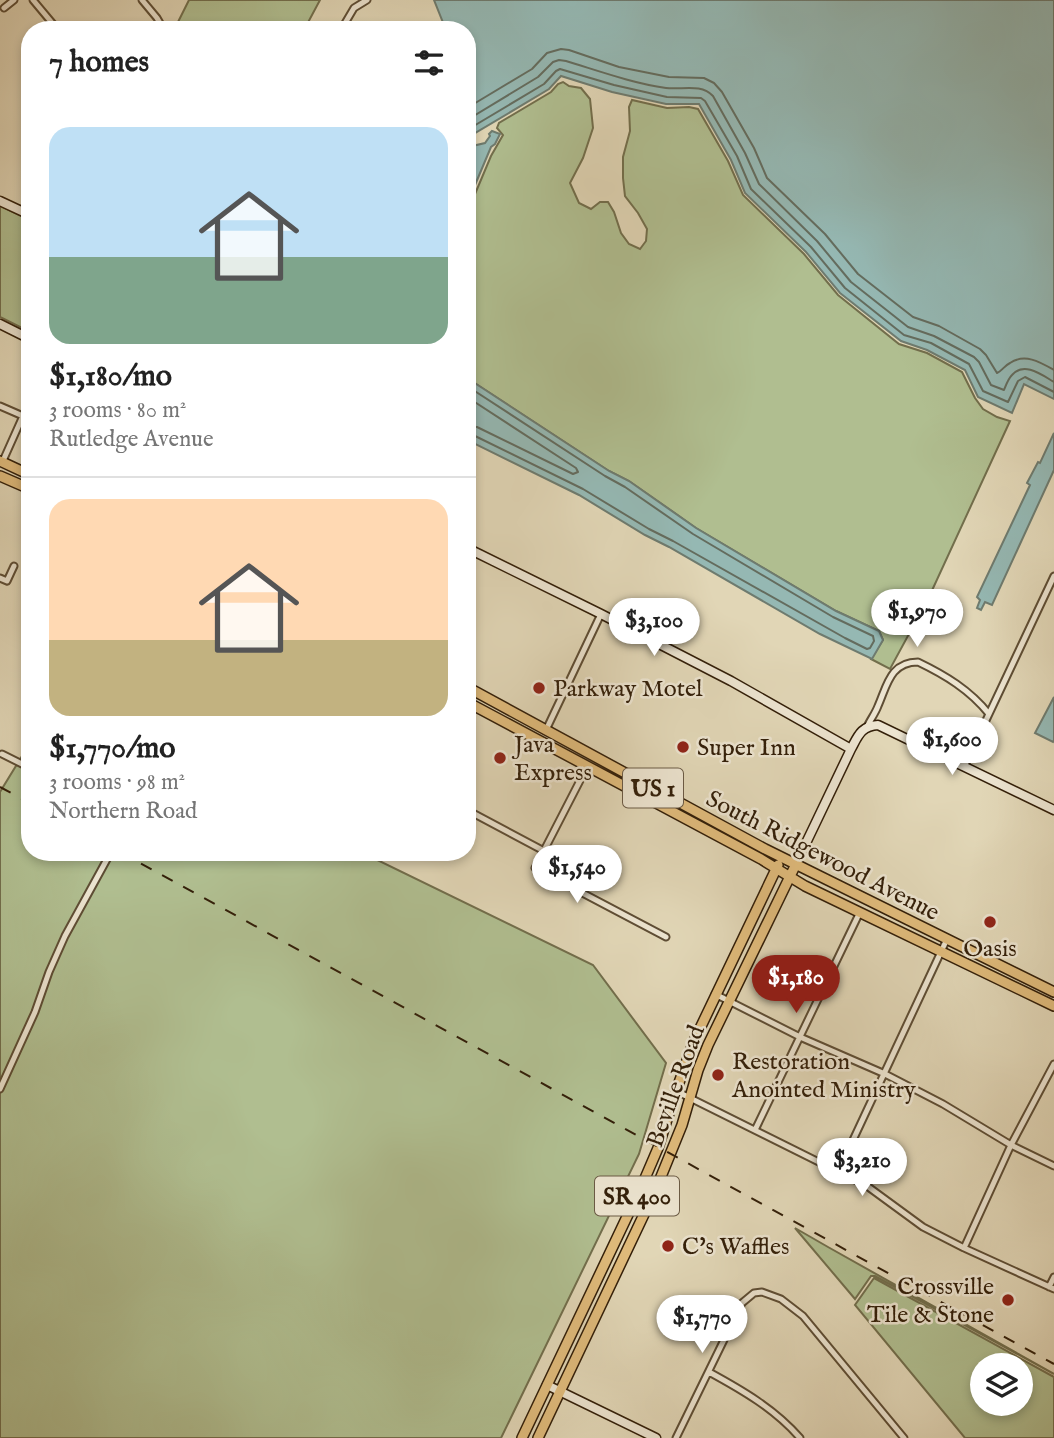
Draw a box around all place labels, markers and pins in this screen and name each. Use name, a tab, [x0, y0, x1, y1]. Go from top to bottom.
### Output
pin: $1,970	[860, 590, 974, 649]
pin: $3,100	[597, 598, 711, 658]
place label: Parkway Motel	[553, 674, 703, 705]
marker: Parkway Motel	[531, 680, 547, 696]
pin: $1,600	[895, 718, 1009, 777]
place label: Java Express	[511, 730, 592, 789]
place label: Super Inn	[697, 733, 796, 764]
marker: Super Inn	[675, 739, 691, 755]
marker: Java Express	[492, 750, 508, 766]
pin: $1,540	[520, 846, 634, 905]
marker: Oasis	[982, 914, 998, 930]
place label: Oasis	[963, 934, 1017, 965]
pin: $1,180	[739, 956, 853, 1015]
place label: Restoration Anointed Ministry	[731, 1047, 916, 1106]
marker: Restoration Anointed Ministry	[710, 1067, 726, 1083]
pin: $3,210	[805, 1138, 919, 1198]
place label: C's Waffles	[682, 1232, 789, 1263]
marker: C's Waffles	[660, 1238, 676, 1254]
place label: Crossville Tile & Stone	[867, 1272, 994, 1331]
marker: Crossville Tile & Stone	[1000, 1292, 1016, 1308]
pin: $1,770	[645, 1296, 759, 1355]

